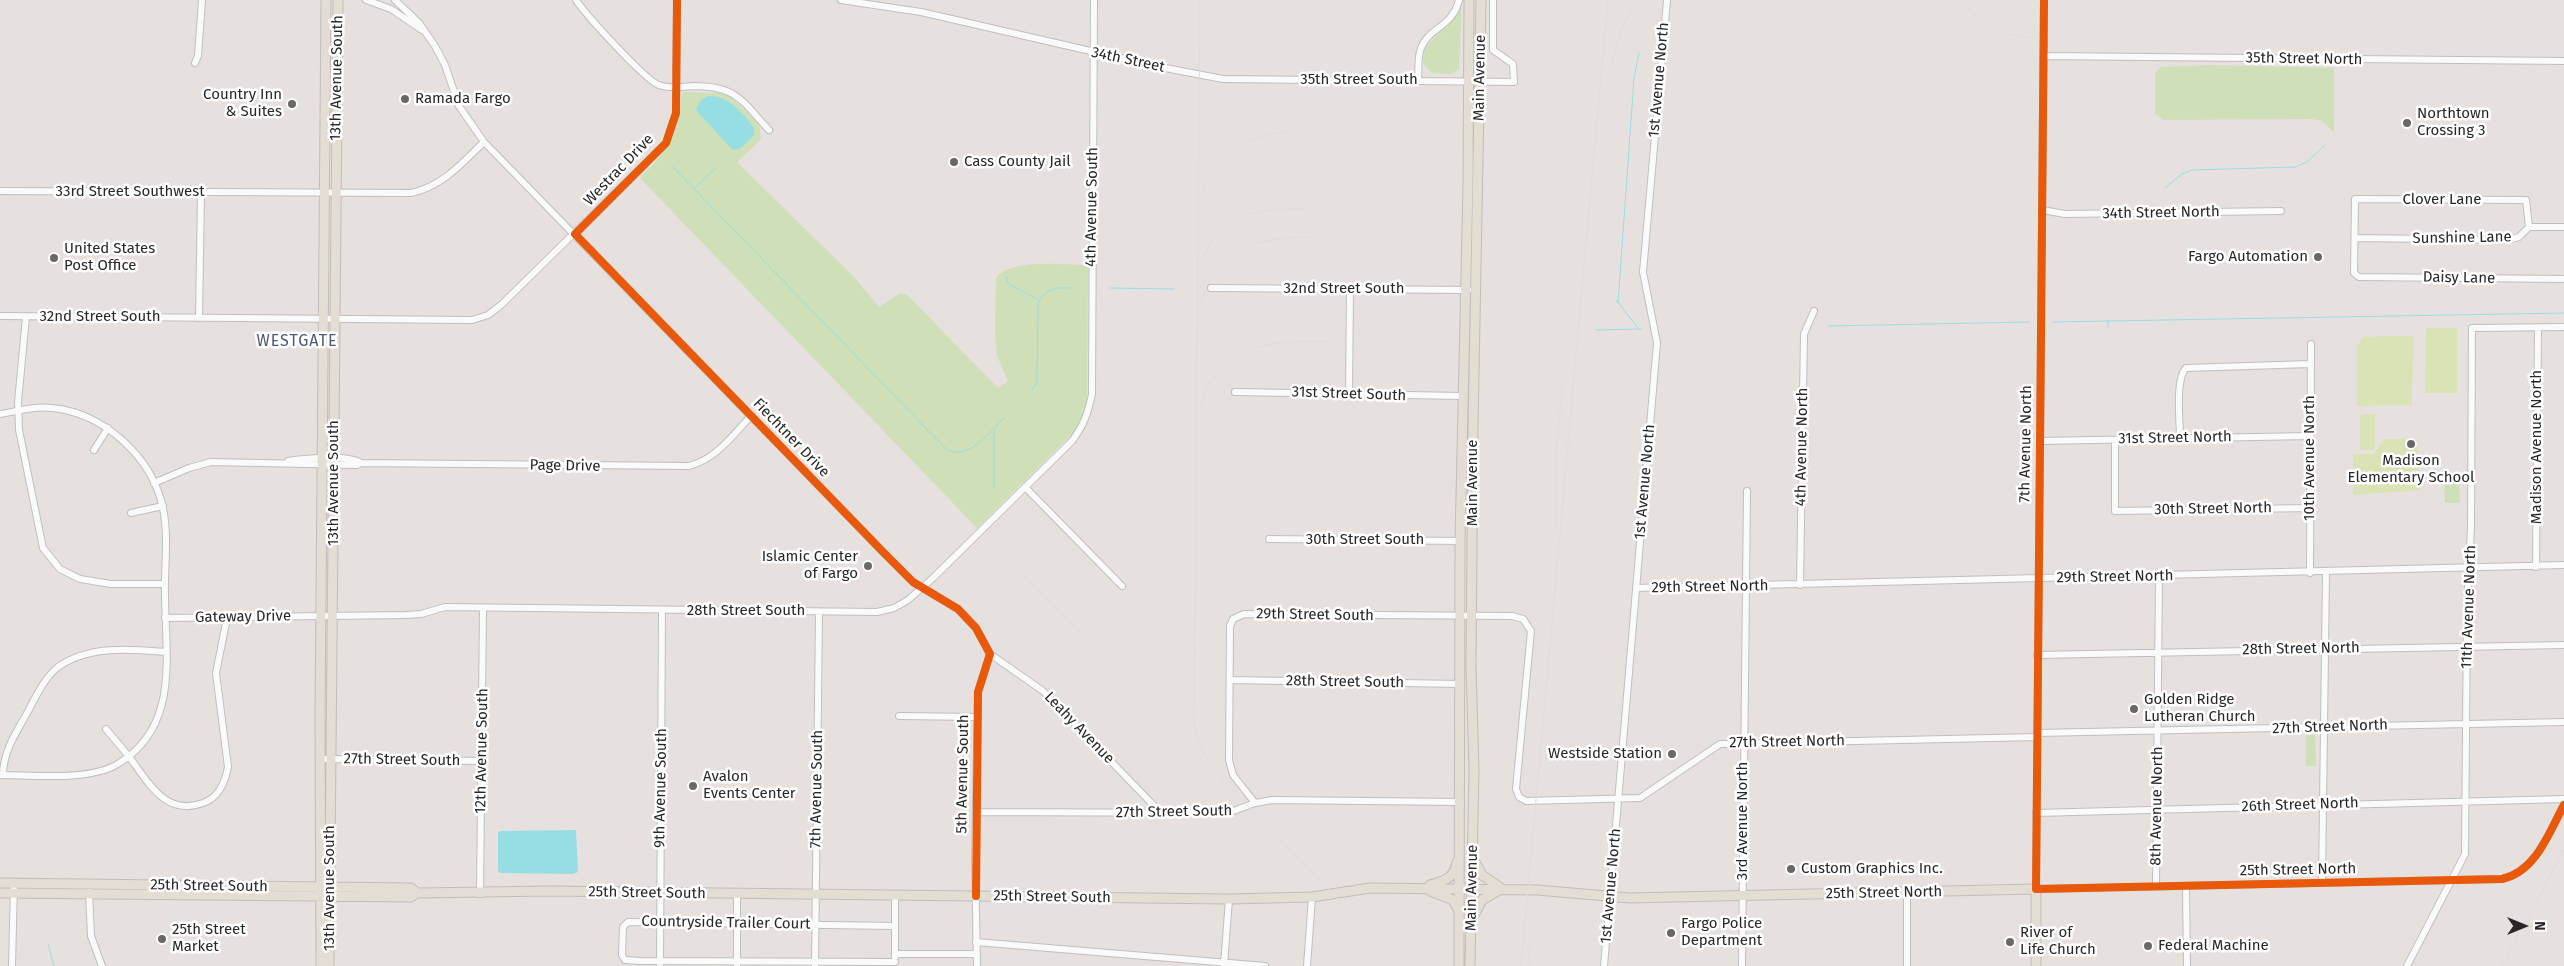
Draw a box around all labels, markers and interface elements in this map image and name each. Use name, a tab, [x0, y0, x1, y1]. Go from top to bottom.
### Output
street label: 13th Avenue South	[327, 15, 347, 141]
street label: 1st Avenue North	[1645, 22, 1673, 138]
street label: Main Avenue	[1470, 35, 1490, 121]
street label: 34th Street	[1090, 43, 1166, 77]
street label: 35th Street North	[2245, 49, 2363, 69]
street label: 35th Street South	[1300, 71, 1418, 89]
place label: Country Inn & Suites	[203, 86, 282, 121]
place label: Ramada Fargo	[415, 90, 511, 108]
marker: Ramada Fargo	[399, 93, 411, 105]
marker: Country Inn & Suites	[286, 98, 298, 110]
place label: Northtown Crossing 3	[2417, 105, 2489, 140]
marker: Northtown Crossing 3	[2401, 117, 2413, 129]
street label: Westrac Drive	[580, 130, 658, 210]
street label: 4th Avenue South	[1082, 147, 1102, 267]
place label: Cass County Jail	[964, 153, 1071, 171]
marker: Cass County Jail	[948, 156, 960, 168]
street label: 33rd Street Southwest	[55, 183, 205, 201]
street label: Clover Lane	[2403, 191, 2481, 209]
street label: 34th Street North	[2102, 203, 2220, 223]
street label: Sunshine Lane	[2412, 228, 2512, 248]
place label: United States Post Office	[64, 240, 155, 275]
place label: Fargo Automation	[2188, 248, 2308, 266]
marker: Fargo Automation	[2312, 251, 2324, 263]
marker: United States Post Office	[48, 252, 60, 264]
street label: Daisy Lane	[2423, 268, 2495, 288]
street label: 32nd Street South	[1283, 280, 1405, 298]
street label: 32nd Street South	[39, 308, 161, 326]
district label: WESTGATE	[256, 332, 338, 352]
street label: Madison Avenue North	[2528, 370, 2546, 524]
street label: 31st Street South	[1291, 383, 1407, 405]
street label: 7th Avenue North	[2016, 385, 2036, 503]
street label: 4th Avenue North	[1792, 387, 1812, 507]
street label: Fiechtner Drive	[749, 395, 833, 481]
street label: 10th Avenue North	[2301, 395, 2319, 521]
street label: 13th Avenue South	[325, 420, 343, 546]
street label: 1st Avenue North	[1631, 424, 1659, 540]
street label: 31st Street North	[2118, 428, 2232, 448]
marker: Madison Elementary School	[2405, 438, 2417, 450]
street label: Main Avenue	[1464, 440, 1482, 526]
place label: Madison Elementary School	[2348, 452, 2474, 487]
street label: Page Drive	[529, 456, 601, 476]
street label: 30th Street North	[2154, 499, 2272, 519]
street label: 30th Street South	[1306, 531, 1424, 549]
street label: 11th Avenue North	[2458, 545, 2480, 669]
place label: Islamic Center of Fargo	[762, 548, 858, 583]
marker: Islamic Center of Fargo	[862, 560, 874, 572]
street label: 29th Street North	[2056, 567, 2174, 587]
street label: 29th Street North	[1651, 577, 1769, 597]
street label: 28th Street South	[687, 602, 805, 620]
street label: 29th Street South	[1256, 605, 1374, 625]
street label: Gateway Drive	[195, 607, 291, 627]
street label: 28th Street North	[2242, 639, 2360, 659]
street label: 28th Street South	[1286, 672, 1404, 692]
street label: 12th Avenue South	[472, 688, 492, 814]
street label: Leahy Avenue	[1040, 688, 1118, 768]
place label: Golden Ridge Lutheran Church	[2144, 691, 2256, 726]
marker: Golden Ridge Lutheran Church	[2128, 703, 2140, 715]
street label: 5th Avenue South	[953, 714, 973, 834]
street label: 27th Street North	[2272, 716, 2388, 738]
street label: 9th Avenue South	[651, 728, 671, 848]
street label: 7th Avenue South	[807, 730, 827, 848]
street label: 27th Street North	[1729, 732, 1845, 752]
place label: Westside Station	[1548, 745, 1662, 763]
street label: 8th Avenue North	[2147, 746, 2167, 866]
marker: Westside Station	[1666, 748, 1678, 760]
street label: 27th Street South	[344, 750, 460, 770]
street label: 3rd Avenue North	[1734, 762, 1752, 880]
place label: Avalon Events Center	[703, 768, 796, 803]
marker: Avalon Events Center	[687, 780, 699, 792]
street label: 26th Street North	[2241, 794, 2359, 816]
street label: 27th Street South	[1116, 802, 1232, 822]
street label: 13th Avenue South	[321, 825, 339, 951]
street label: 1st Avenue North	[1597, 828, 1625, 944]
street label: Main Avenue	[1462, 845, 1482, 931]
place label: Custom Graphics Inc.	[1801, 860, 1943, 878]
street label: 25th Street North	[2240, 860, 2356, 880]
marker: Custom Graphics Inc.	[1785, 863, 1797, 875]
street label: 25th Street South	[150, 876, 268, 896]
street label: 25th Street South	[588, 883, 706, 903]
street label: 25th Street North	[1826, 883, 1942, 903]
street label: 25th Street South	[993, 887, 1111, 907]
north arrow	[2499, 901, 2549, 951]
street label: Countryside Trailer Court	[641, 913, 811, 933]
place label: Fargo Police Department	[1681, 915, 1762, 950]
place label: 25th Street Market	[172, 921, 246, 956]
text: N	[2531, 921, 2548, 931]
place label: River of Life Church	[2020, 924, 2096, 959]
marker: Fargo Police Department	[1665, 927, 1677, 939]
marker: 25th Street Market	[156, 933, 168, 945]
marker: River of Life Church	[2004, 936, 2016, 948]
place label: Federal Machine	[2158, 937, 2269, 955]
marker: Federal Machine	[2142, 940, 2154, 952]

